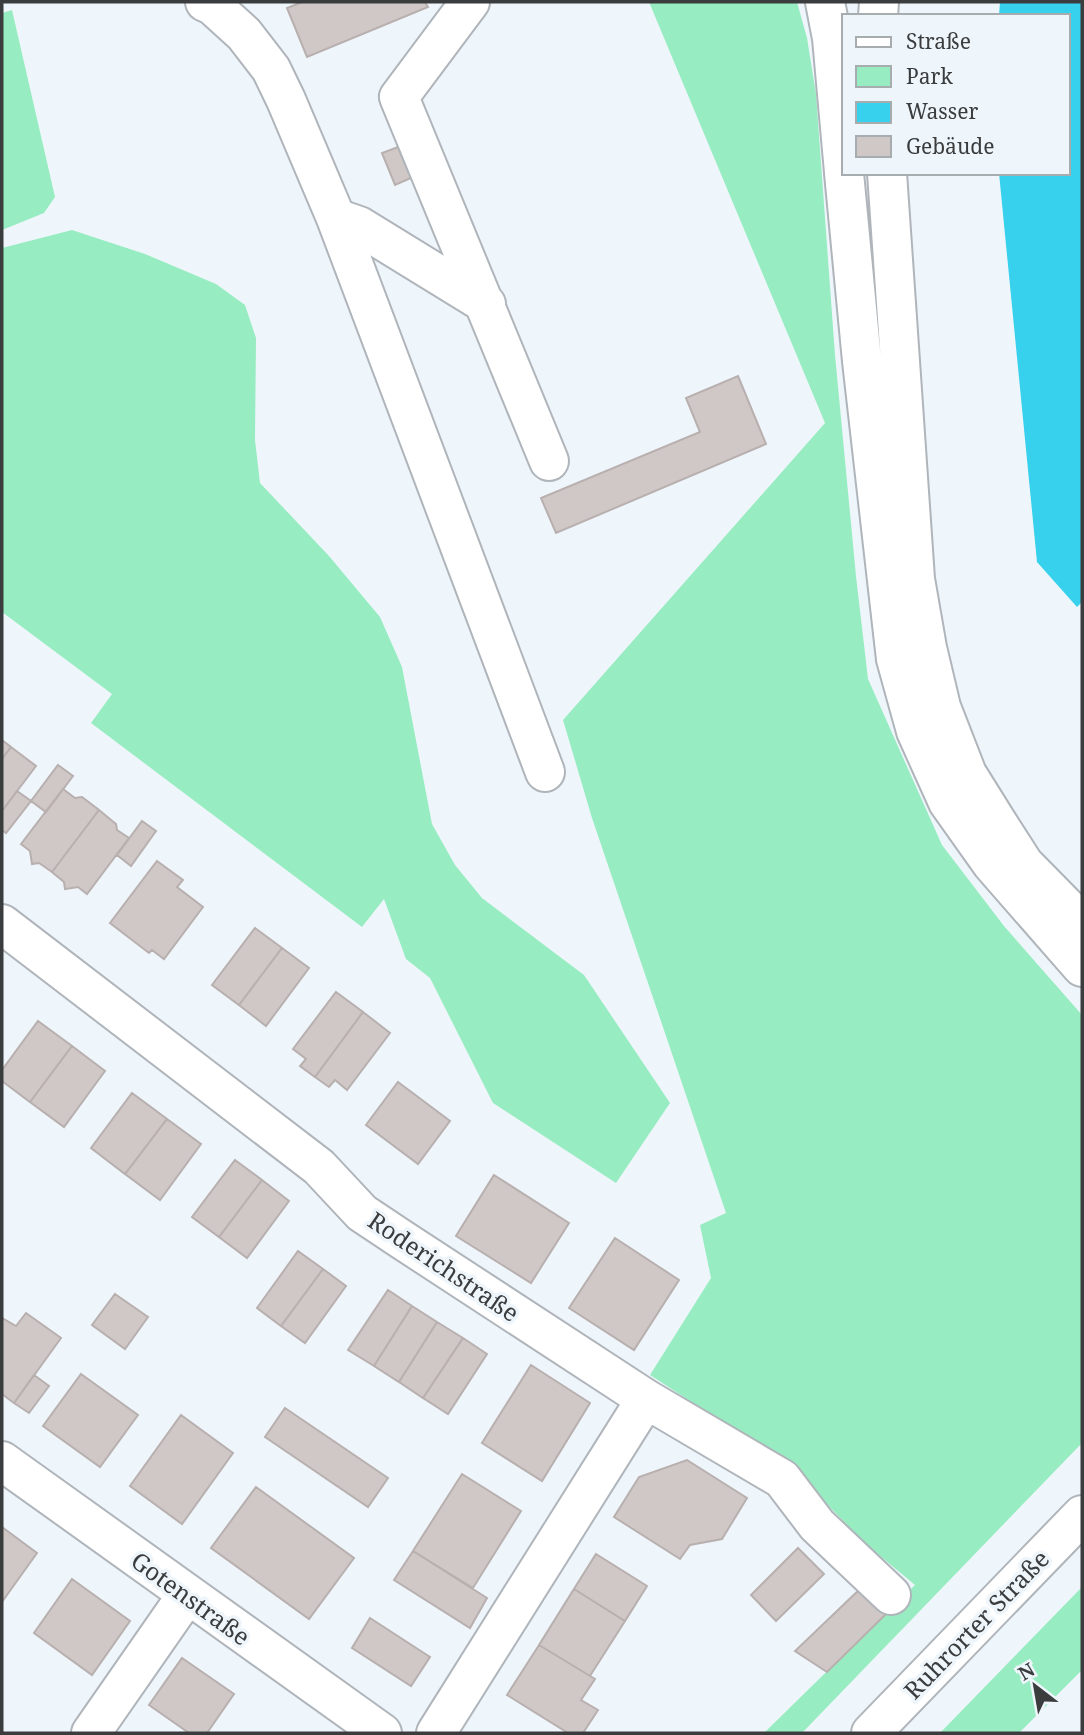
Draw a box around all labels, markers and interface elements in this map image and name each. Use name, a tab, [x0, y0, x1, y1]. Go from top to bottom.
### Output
legend	[842, 14, 1070, 175]
text: Straße	[906, 27, 971, 55]
text: Park	[906, 62, 953, 90]
text: Wasser	[906, 97, 979, 125]
text: Gebäude	[906, 132, 994, 160]
street label: Roderichstraße	[362, 1203, 526, 1329]
street label: Ruhrorter Straße	[896, 1542, 1056, 1706]
street label: Gotenstraße	[125, 1544, 257, 1652]
north arrow	[1000, 1651, 1070, 1721]
text: N	[1013, 1656, 1039, 1686]

